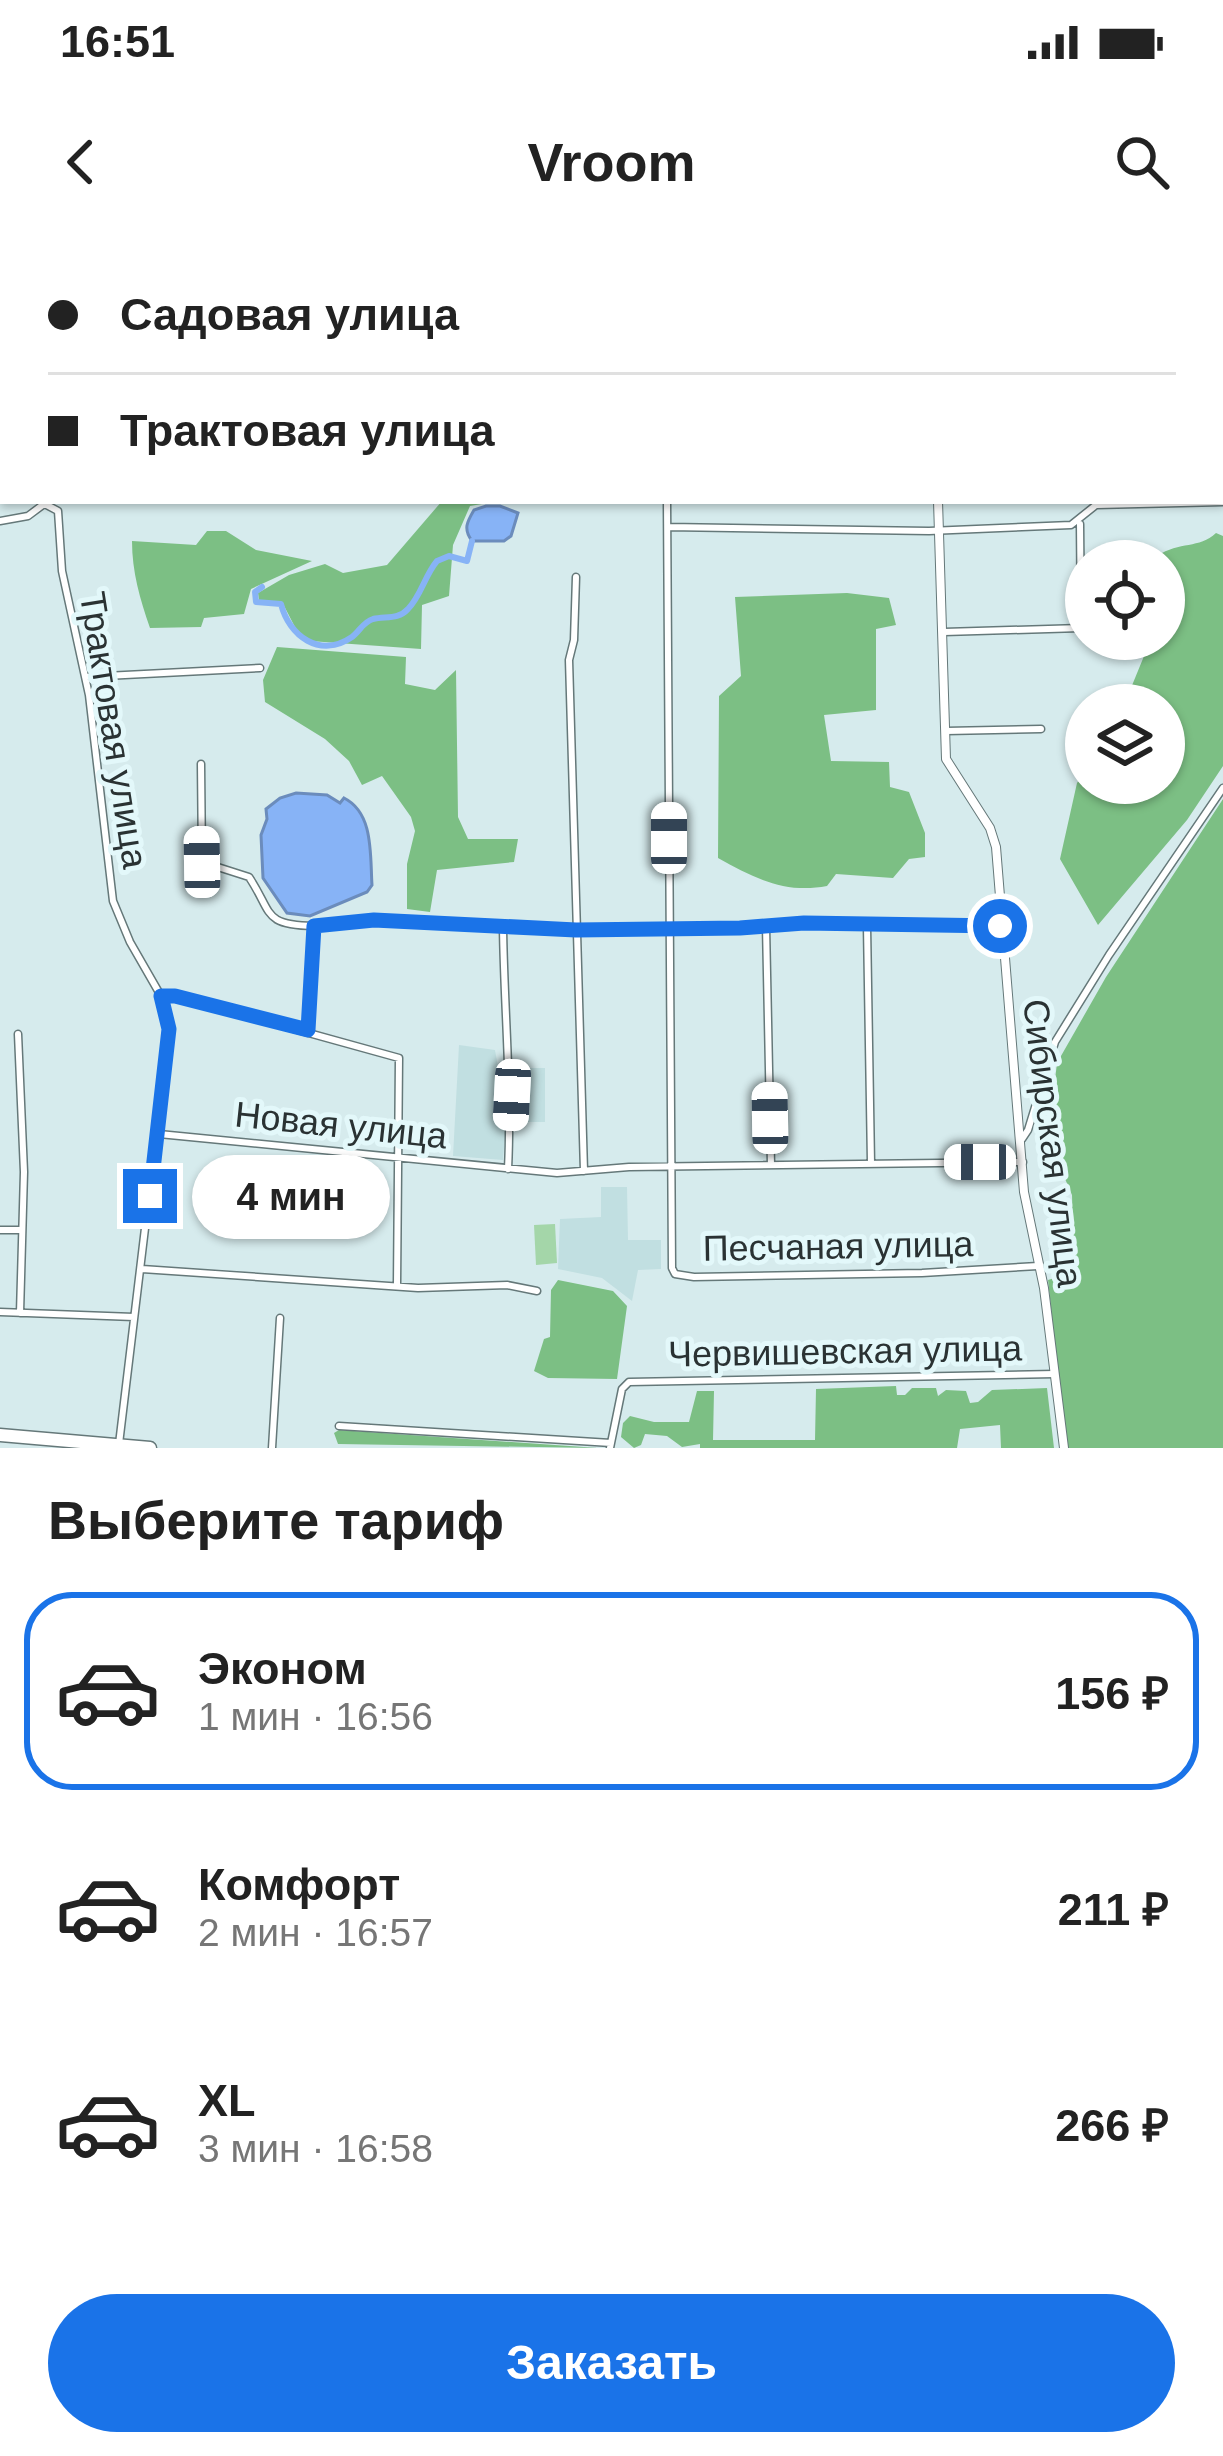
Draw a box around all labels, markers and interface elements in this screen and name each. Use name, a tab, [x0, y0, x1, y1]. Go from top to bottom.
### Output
text: 16:51	[60, 16, 175, 67]
icon: back	[48, 129, 114, 195]
icon: search	[1109, 129, 1175, 195]
text: Vroom	[527, 132, 696, 192]
text: Садовая улица	[120, 289, 459, 340]
text: Трактовая улица	[120, 405, 495, 456]
map controls	[1065, 540, 1185, 804]
button: locate	[1065, 540, 1185, 660]
street label: Трактовая улица	[72, 589, 156, 872]
button: layers	[1065, 684, 1185, 804]
car	[651, 802, 687, 874]
car	[183, 826, 221, 898]
route start	[973, 899, 1027, 953]
street label: Сибирская улица	[1015, 997, 1091, 1290]
car	[492, 1058, 532, 1132]
car	[751, 1082, 789, 1154]
street label: Новая улица	[233, 1093, 450, 1157]
car	[944, 1144, 1016, 1180]
callout: 4 мин	[192, 1154, 390, 1238]
route end	[123, 1169, 177, 1223]
text: 4 мин	[237, 1175, 345, 1218]
street label: Песчаная улица	[702, 1223, 975, 1269]
street label: Червишевская улица	[668, 1327, 1023, 1375]
text: Выберите тариф	[48, 1490, 504, 1550]
icon: car	[54, 1637, 162, 1745]
text: Эконом	[198, 1643, 367, 1694]
text: 156 ₽	[1055, 1668, 1169, 1719]
text: 1 мин · 16:56	[198, 1695, 433, 1738]
icon: car	[54, 1853, 162, 1961]
text: Комфорт	[198, 1859, 400, 1910]
text: 211 ₽	[1058, 1884, 1169, 1935]
text: 2 мин · 16:57	[198, 1911, 433, 1954]
icon: car	[54, 2069, 162, 2177]
text: XL	[198, 2075, 256, 2126]
text: 266 ₽	[1055, 2100, 1169, 2151]
text: 3 мин · 16:58	[198, 2127, 433, 2170]
button: Заказать	[48, 2294, 1175, 2432]

